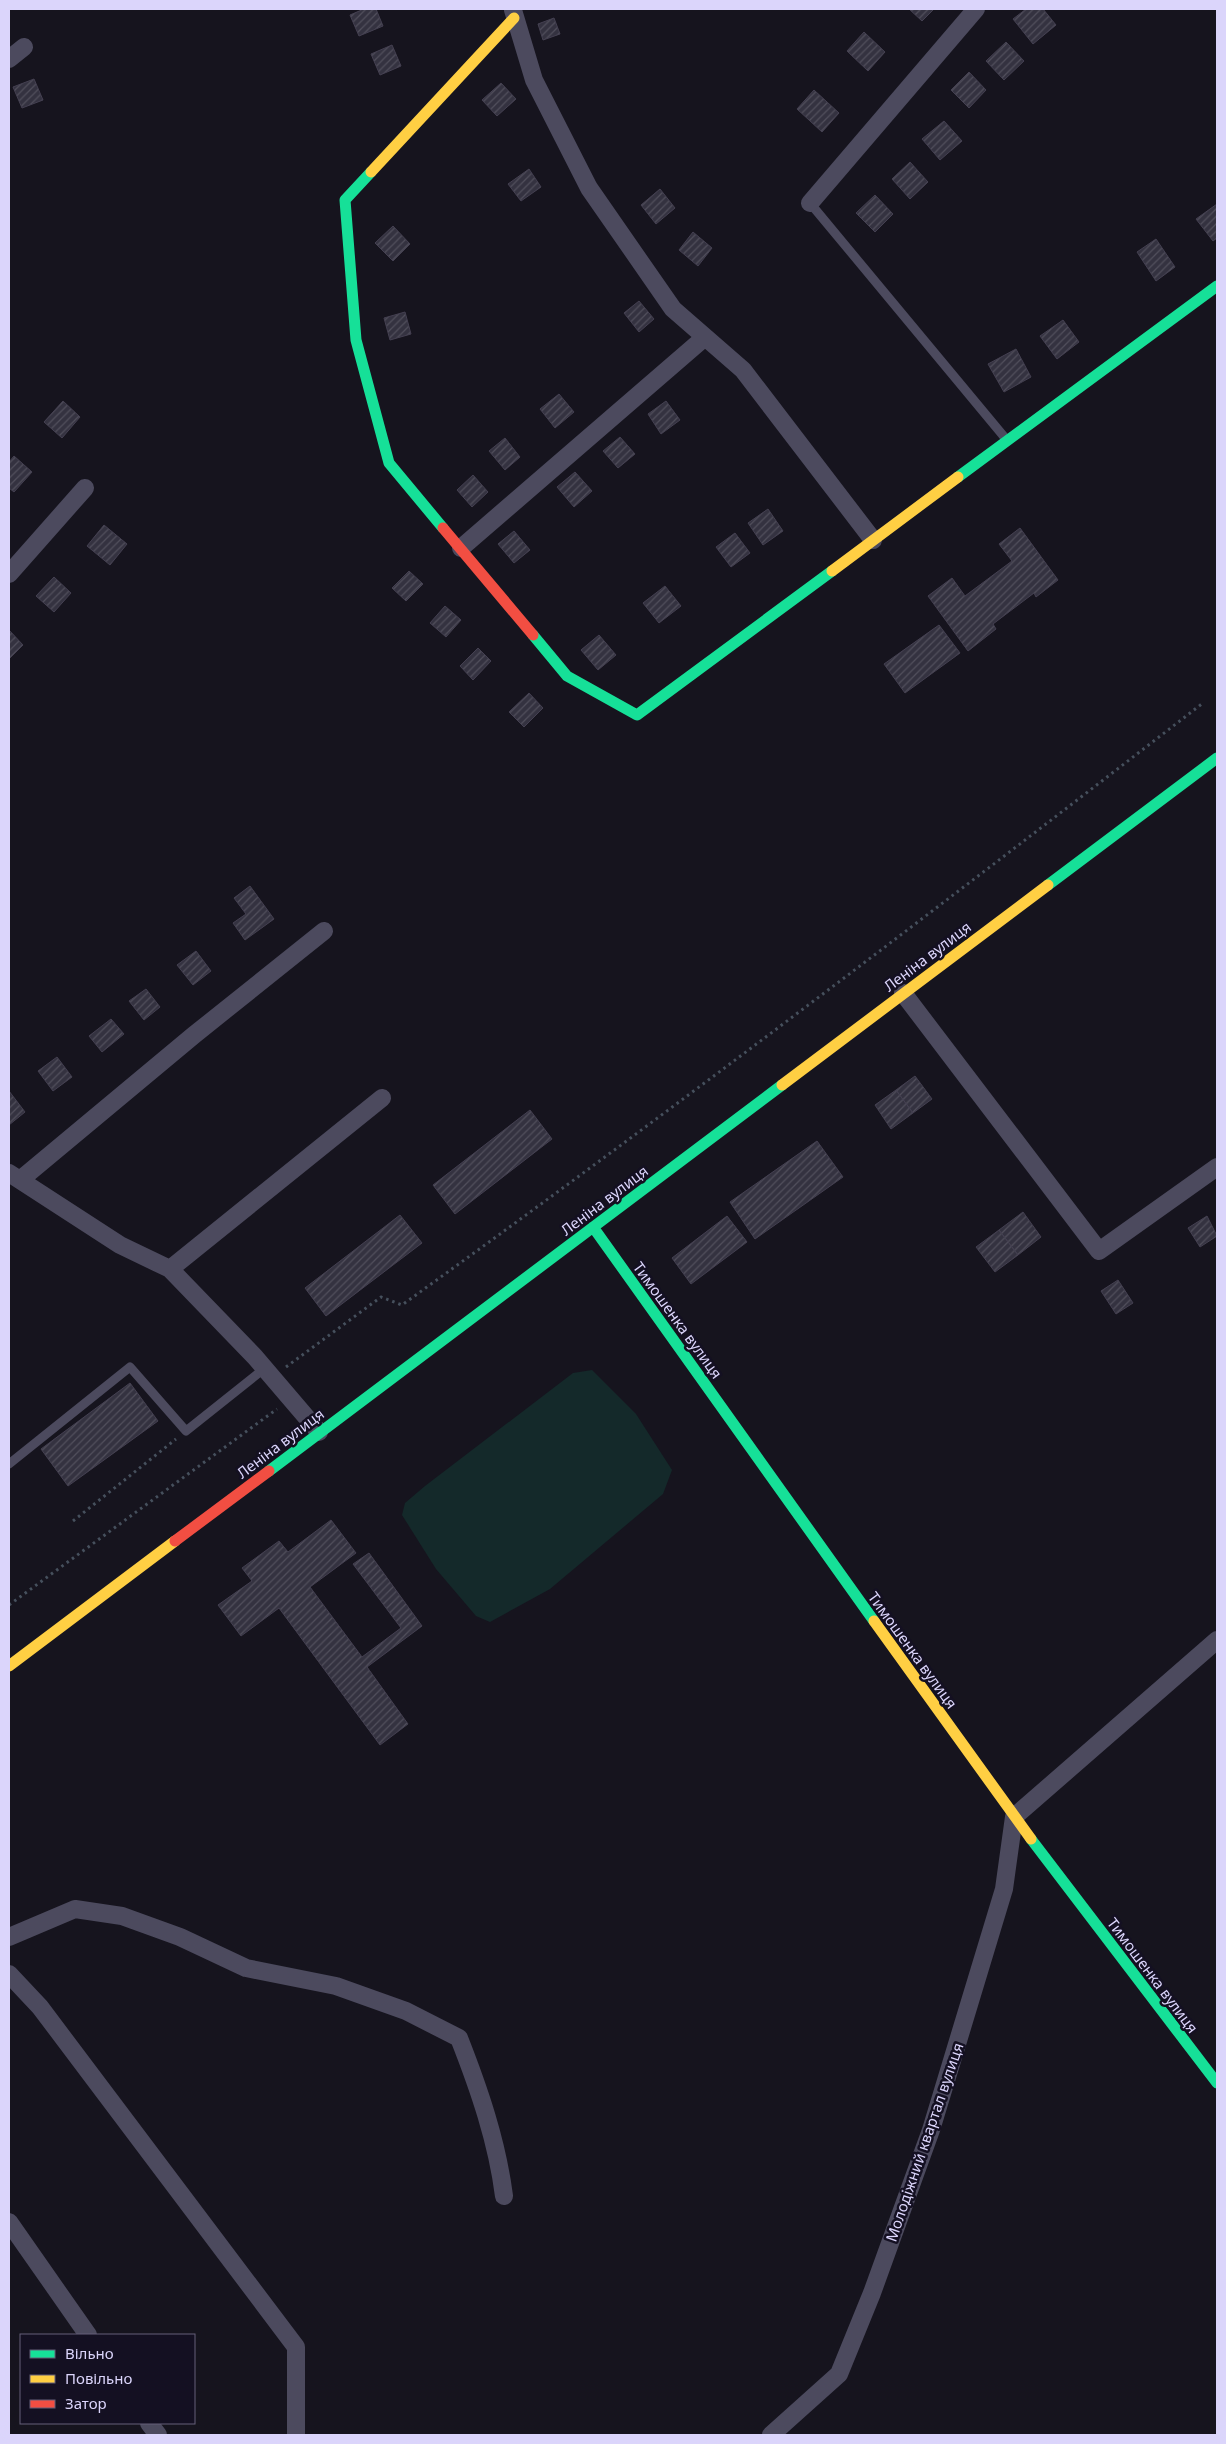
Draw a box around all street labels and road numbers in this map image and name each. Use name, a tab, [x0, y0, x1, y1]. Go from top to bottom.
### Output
street label: Леніна вулиця	[879, 917, 975, 995]
street label: Леніна вулиця	[556, 1161, 652, 1239]
street label: Тимошенка вулиця	[629, 1258, 727, 1382]
street label: Леніна вулиця	[232, 1404, 328, 1482]
street label: Тимошенка вулиця	[864, 1588, 962, 1712]
street label: Тимошенка вулиця	[1103, 1913, 1203, 2037]
street label: Молодіжний квартал вулиця	[881, 2040, 967, 2244]

